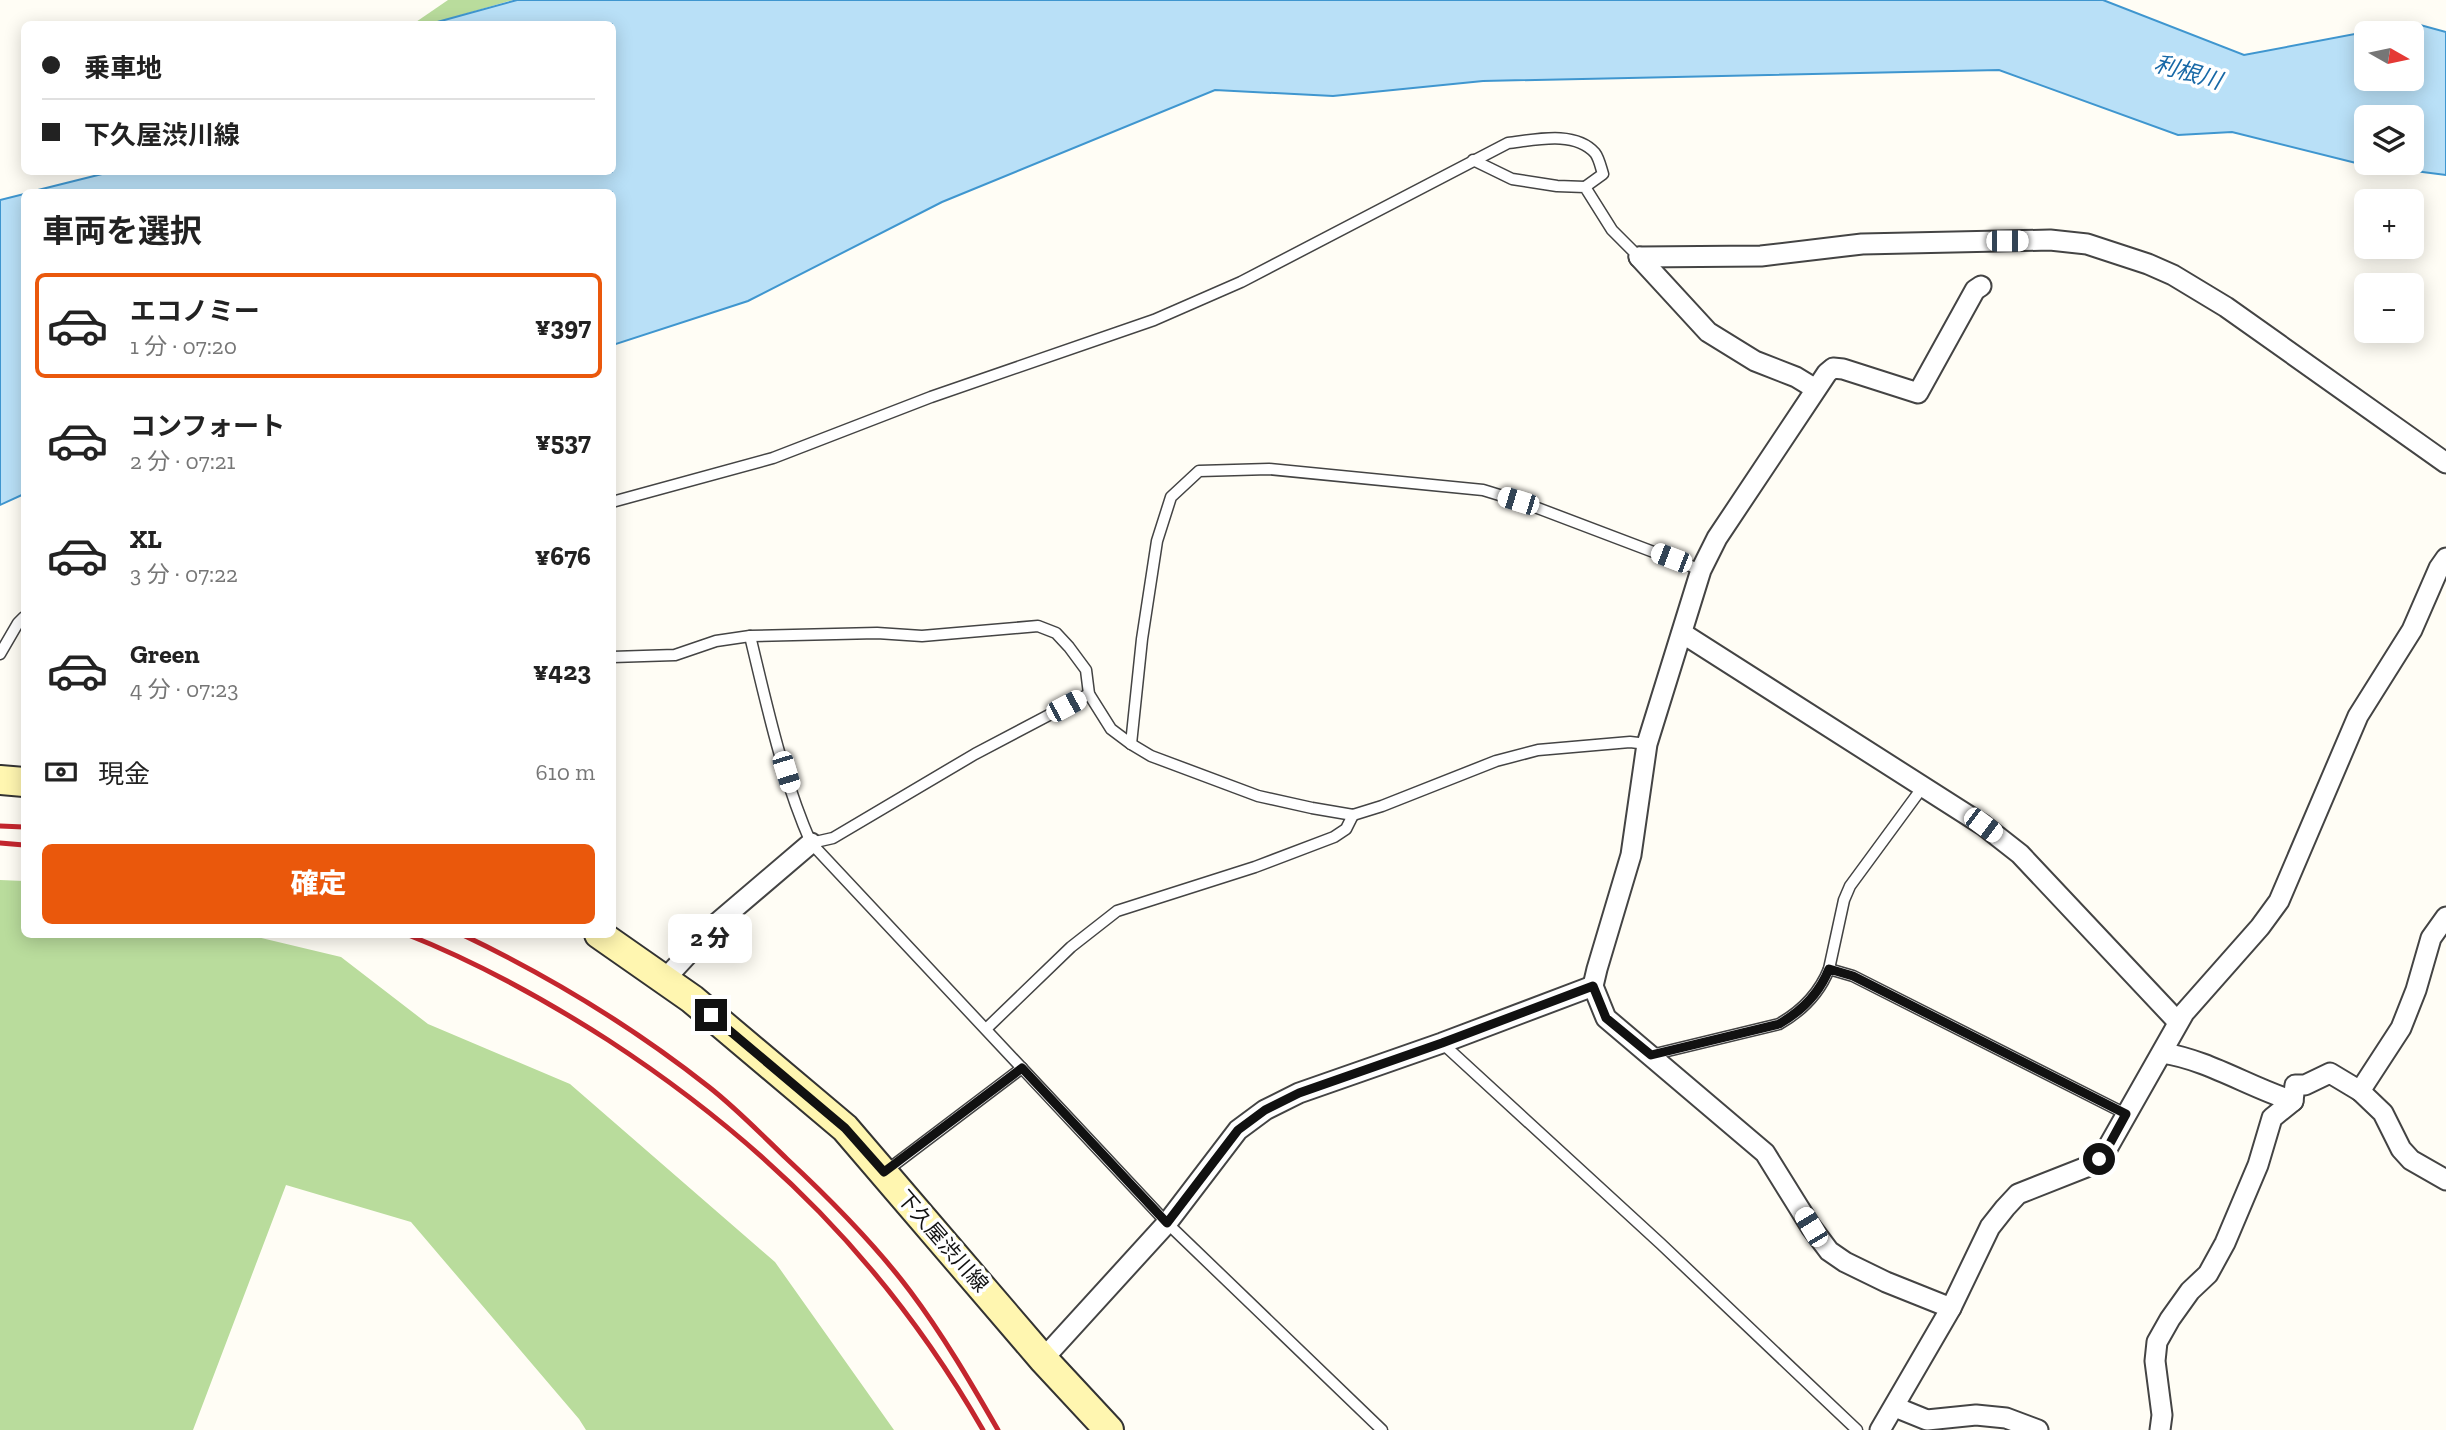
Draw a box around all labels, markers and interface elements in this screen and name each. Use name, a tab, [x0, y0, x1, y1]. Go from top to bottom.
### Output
north arrow	[2354, 21, 2424, 91]
map controls	[2354, 21, 2424, 343]
water label: 利根川	[2151, 49, 2228, 96]
text: 乗車地	[84, 52, 162, 84]
button: layers	[2354, 105, 2424, 175]
text: 下久屋渋川線	[84, 119, 240, 151]
button: +	[2354, 189, 2424, 259]
text: 車両を選択	[42, 212, 202, 250]
car	[1987, 231, 2029, 252]
button: −	[2354, 273, 2424, 343]
icon: car	[46, 294, 109, 357]
text: エコノミー	[130, 295, 260, 327]
text: ¥397	[535, 310, 591, 342]
text: 1 分 · 07:20	[130, 332, 237, 360]
icon: car	[46, 409, 109, 472]
text: コンフォート	[130, 410, 285, 442]
text: ¥537	[535, 425, 591, 457]
text: 2 分 · 07:21	[130, 447, 235, 475]
car	[1495, 485, 1542, 517]
text: XL	[130, 523, 162, 555]
icon: car	[46, 524, 109, 587]
text: ¥676	[535, 540, 591, 572]
car	[1648, 541, 1695, 575]
text: 3 分 · 07:22	[130, 560, 238, 588]
text: Green	[130, 638, 200, 670]
icon: car	[46, 639, 109, 702]
text: ¥423	[533, 655, 591, 687]
text: 4 分 · 07:23	[130, 675, 238, 703]
car	[1043, 687, 1090, 725]
car	[770, 749, 803, 795]
icon: cash	[42, 753, 80, 791]
text: 現金	[98, 758, 150, 790]
text: 610 m	[536, 758, 595, 786]
car	[1960, 804, 2007, 846]
button: 確定	[42, 844, 595, 924]
callout: 2 分	[669, 914, 753, 962]
text: 2 分	[690, 924, 730, 952]
route end	[695, 999, 727, 1031]
route start	[2083, 1143, 2115, 1175]
street label: 下久屋渋川線	[892, 1185, 994, 1297]
car	[1792, 1204, 1831, 1250]

